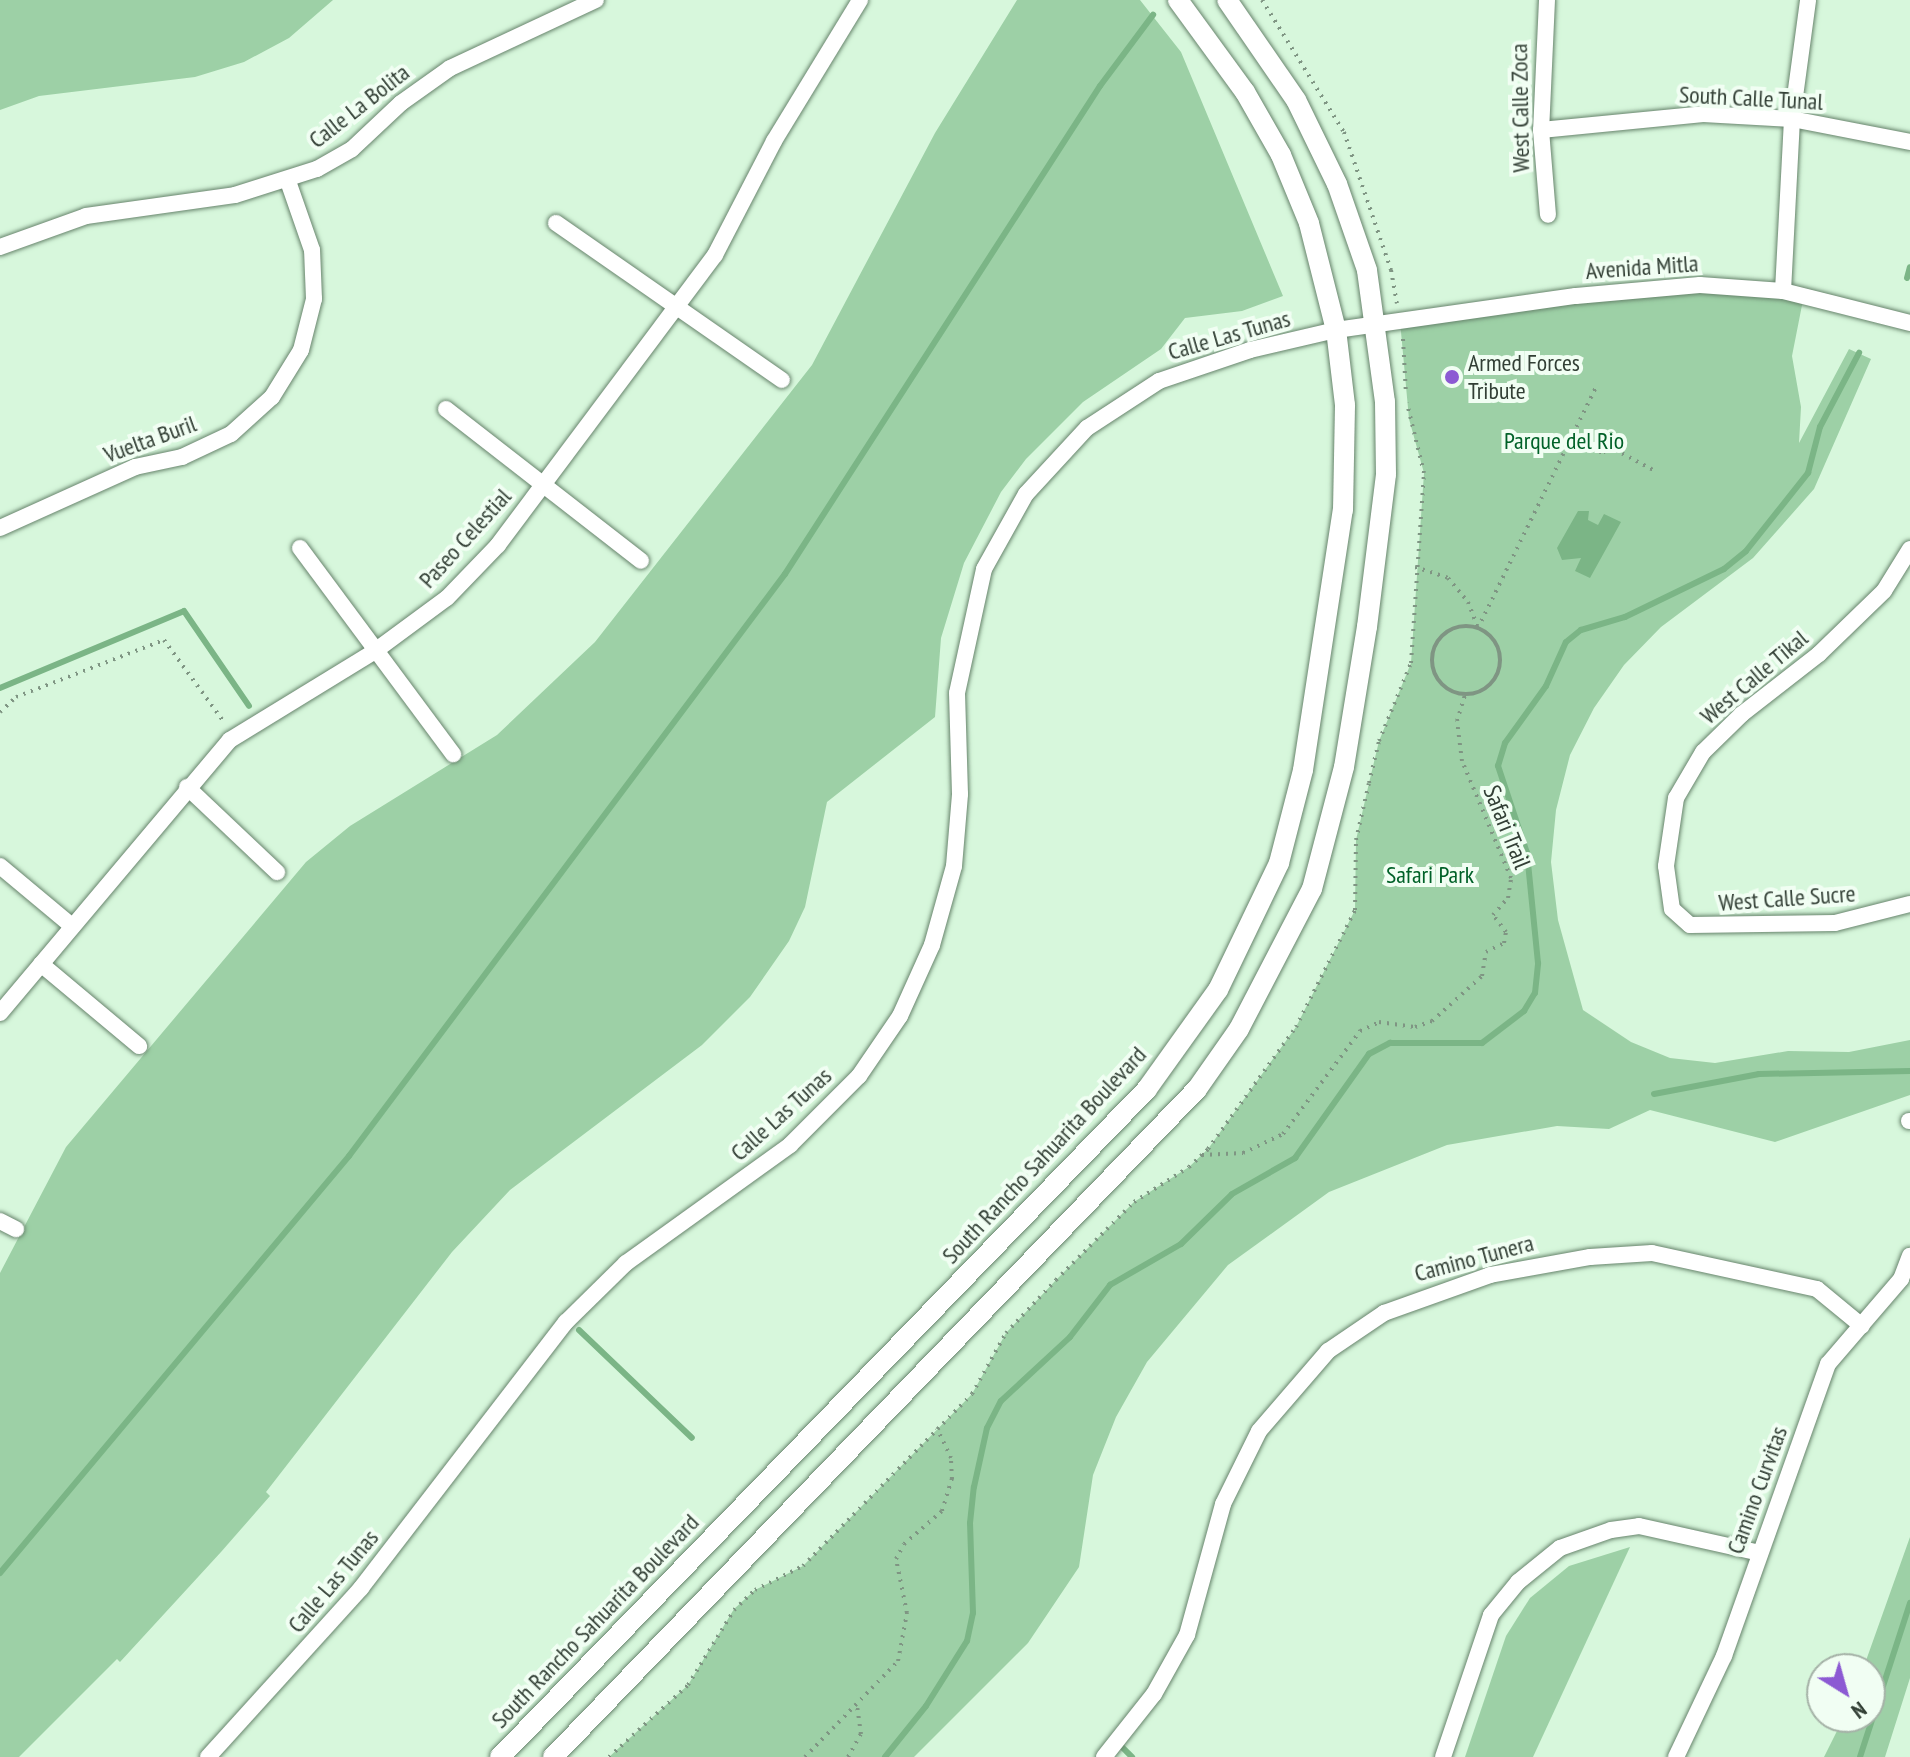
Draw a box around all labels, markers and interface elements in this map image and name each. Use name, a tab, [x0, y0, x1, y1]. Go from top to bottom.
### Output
street label: West Calle Zoca	[1504, 43, 1536, 173]
street label: Calle La Bolita	[303, 58, 415, 154]
street label: South Calle Tunal	[1678, 80, 1824, 116]
street label: Avenida Mitla	[1585, 249, 1699, 285]
street label: Calle Las Tunas	[1164, 304, 1294, 366]
place label: Armed Forces Tribute	[1468, 349, 1580, 405]
marker: Armed Forces Tribute	[1443, 368, 1461, 386]
street label: Vuelta Buril	[100, 409, 200, 469]
park label: Parque del Rio	[1504, 427, 1624, 455]
street label: Paseo Celestial	[413, 482, 517, 594]
street label: West Calle Tikal	[1694, 624, 1814, 730]
street label: Safari Trail	[1477, 781, 1537, 873]
park label: Safari Park	[1386, 861, 1474, 889]
street label: West Calle Sucre	[1718, 879, 1856, 917]
street label: South Rancho Sahuarita Boulevard	[936, 1041, 1152, 1269]
street label: Calle Las Tunas	[724, 1061, 838, 1167]
street label: Camino Tunera	[1411, 1228, 1537, 1288]
street label: Camino Curvitas	[1721, 1422, 1793, 1558]
street label: South Rancho Sahuarita Boulevard	[485, 1508, 705, 1734]
street label: Calle Las Tunas	[281, 1523, 385, 1639]
north arrow	[1806, 1653, 1886, 1733]
text: N	[1846, 1696, 1872, 1725]

